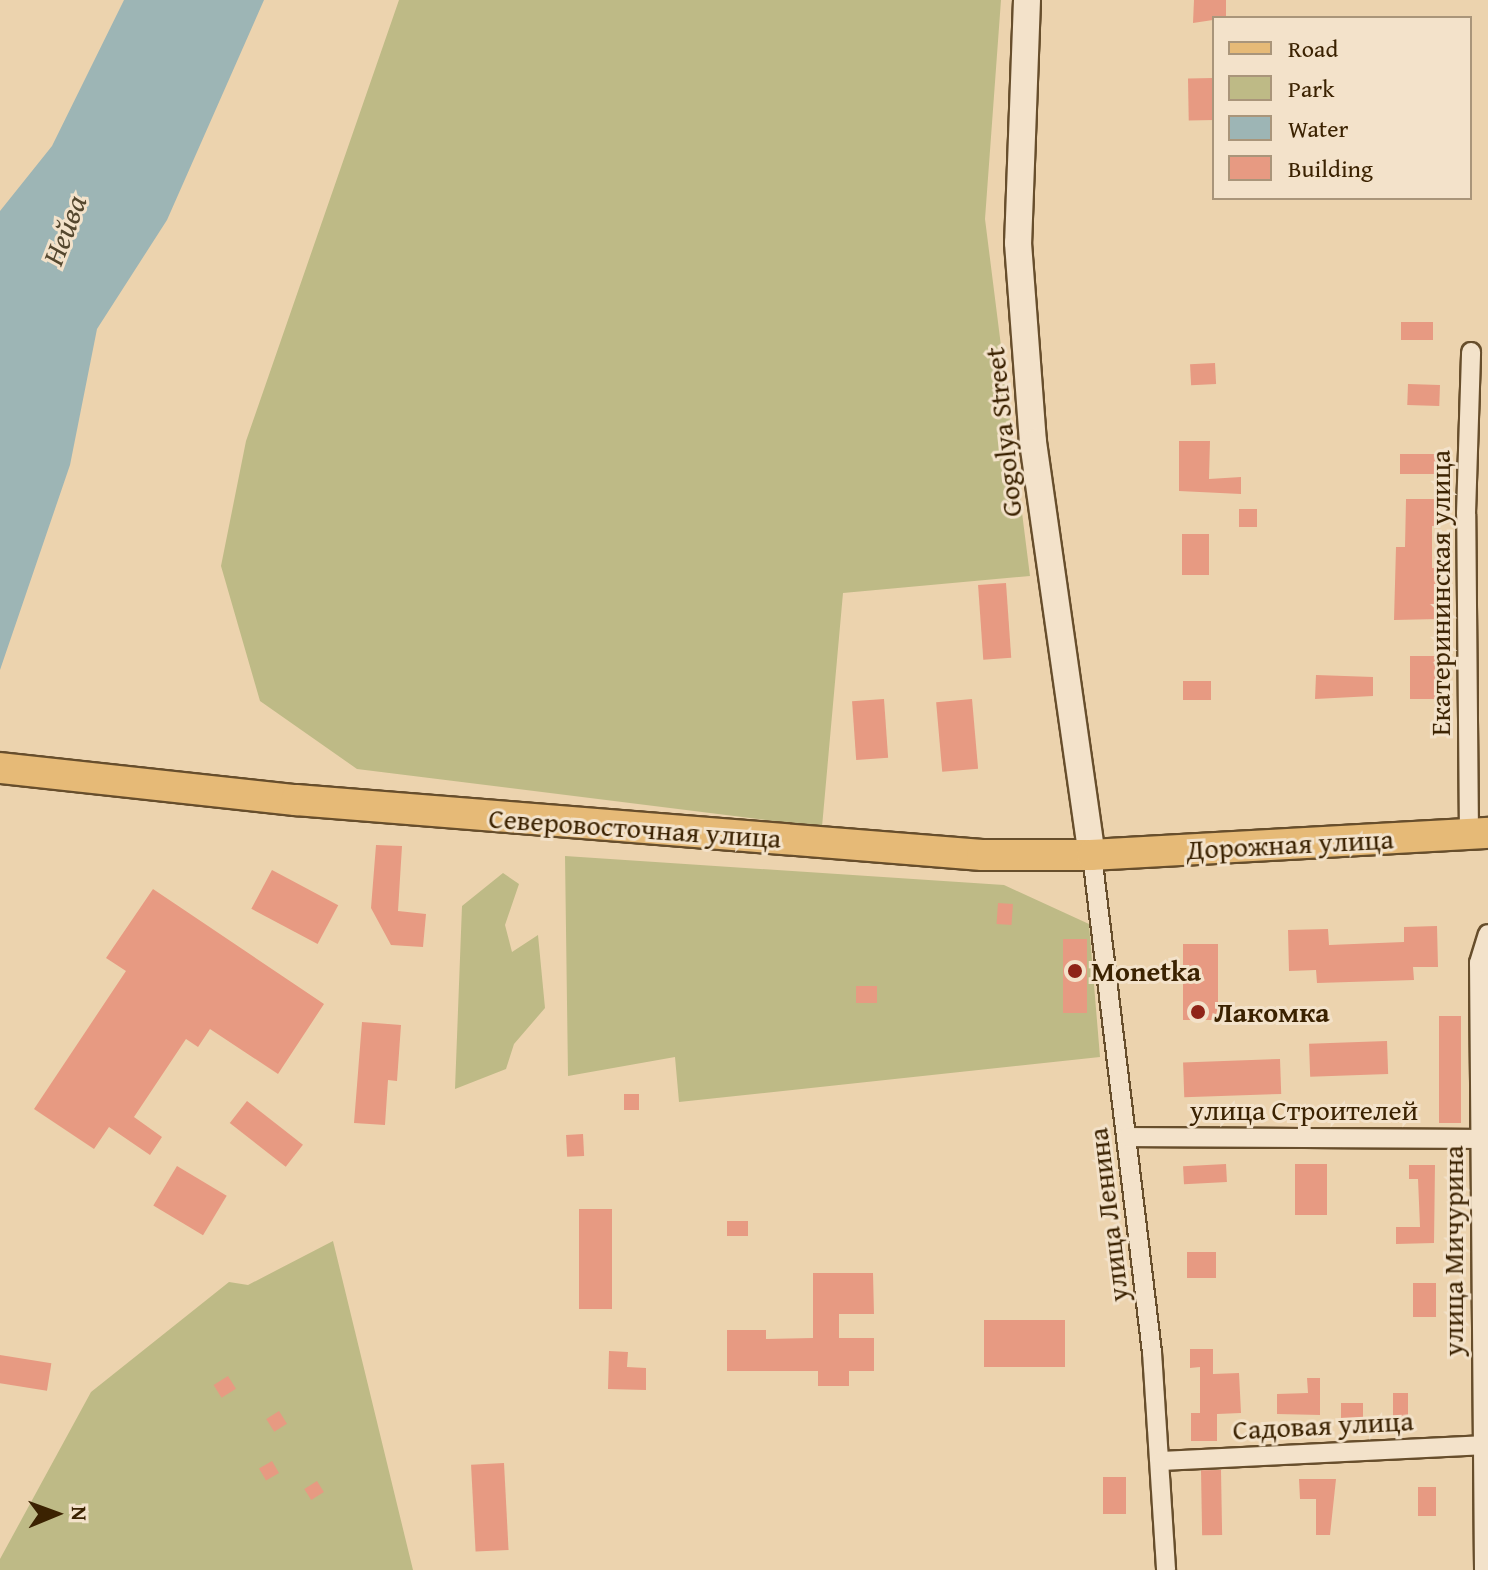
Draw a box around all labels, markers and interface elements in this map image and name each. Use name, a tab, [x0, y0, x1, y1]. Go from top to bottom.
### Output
legend	[1212, 16, 1472, 200]
text: Road	[1288, 31, 1338, 66]
text: Park	[1288, 71, 1334, 106]
text: Water	[1288, 111, 1348, 146]
text: Building	[1288, 151, 1373, 186]
water label: Нейва	[34, 190, 94, 270]
street label: Gogolya Street	[977, 345, 1029, 519]
street label: Екатерининская улица	[1423, 450, 1457, 736]
street label: Северовосточная улица	[488, 801, 782, 855]
street label: Дорожная улица	[1185, 822, 1395, 866]
place label: Monetka	[1091, 954, 1201, 988]
marker: Monetka	[1066, 962, 1084, 980]
place label: Лакомка	[1214, 995, 1330, 1029]
marker: Лакомка	[1189, 1003, 1207, 1021]
street label: улица Строителей	[1190, 1093, 1418, 1127]
street label: улица Ленина	[1081, 1126, 1135, 1304]
street label: улица Мичурина	[1436, 1146, 1470, 1356]
street label: Садовая улица	[1232, 1403, 1414, 1447]
north arrow	[16, 1474, 96, 1554]
text: N	[64, 1506, 96, 1521]

